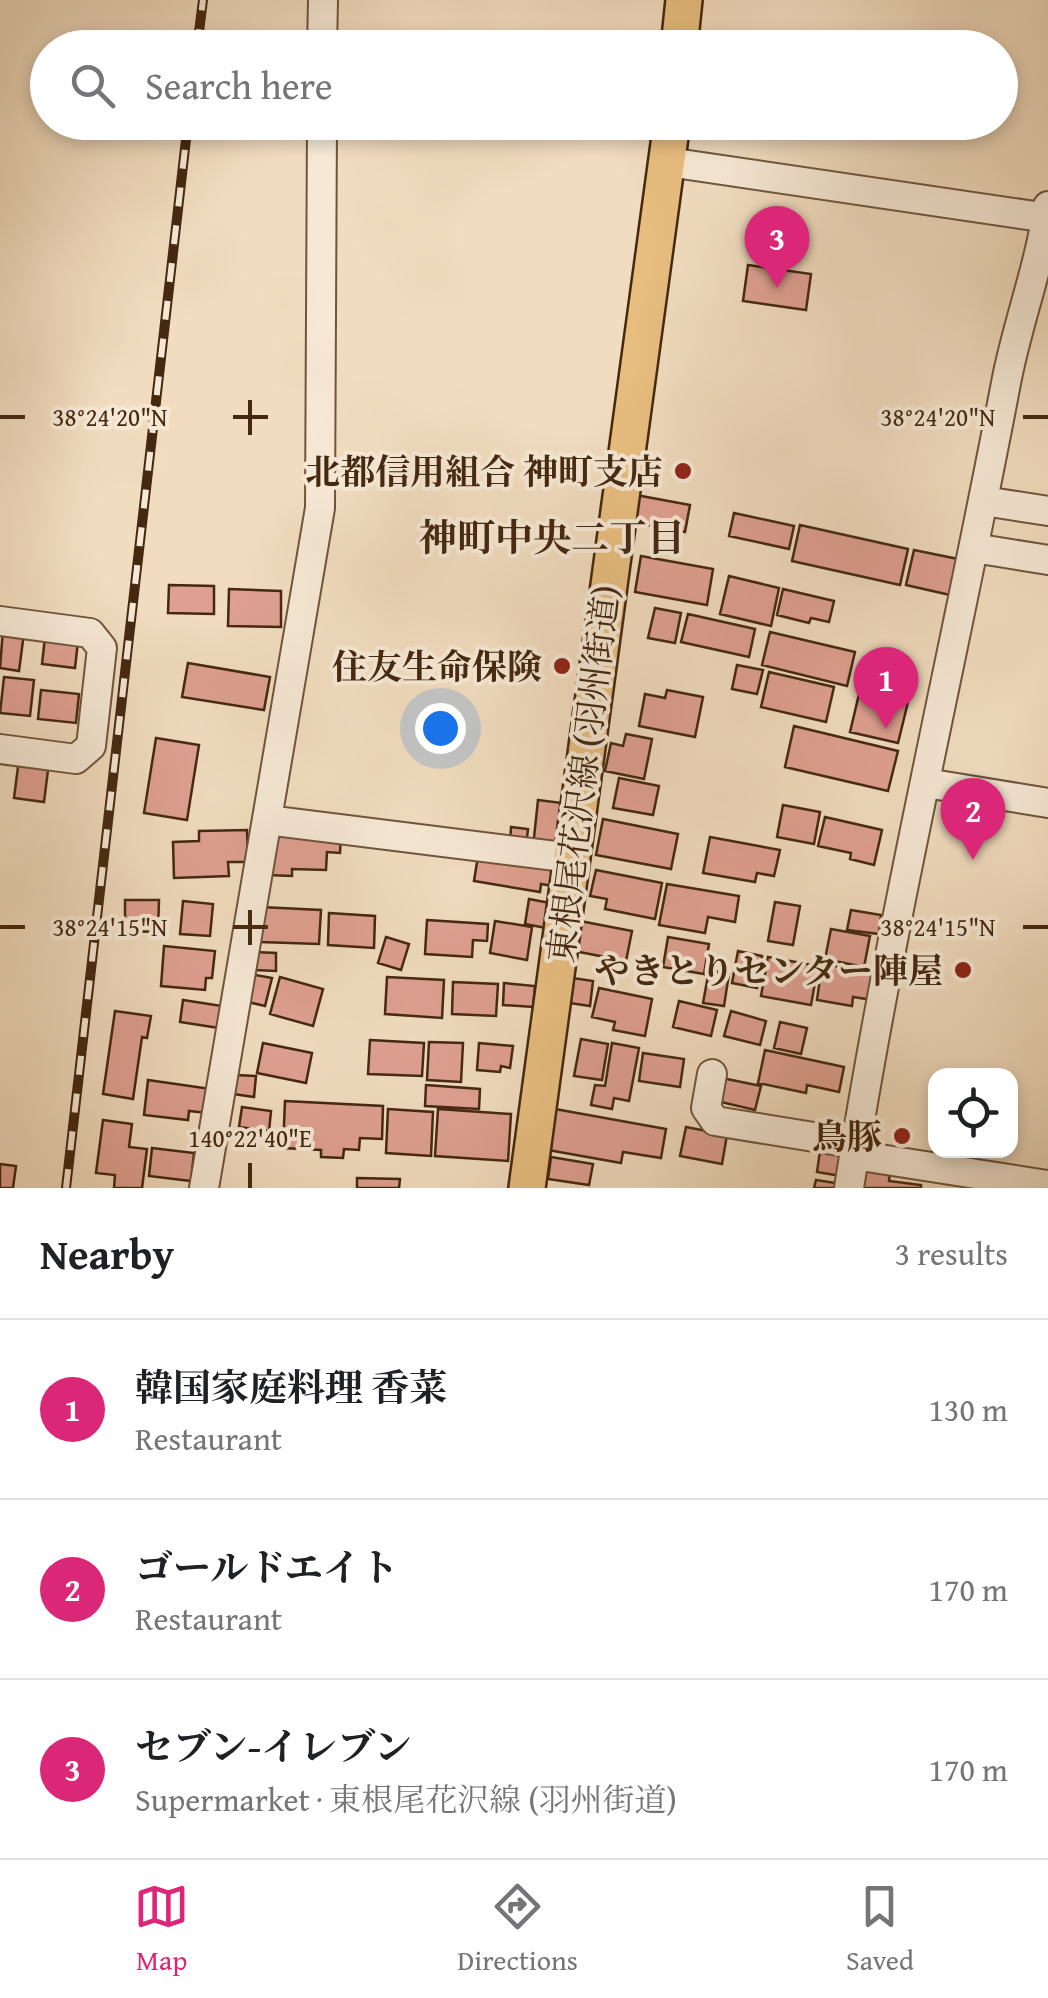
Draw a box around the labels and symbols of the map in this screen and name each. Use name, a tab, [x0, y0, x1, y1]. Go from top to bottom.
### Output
pin: 3	[744, 206, 810, 288]
text: 38°24'20"N	[53, 399, 167, 435]
text: 38°24'20"N	[881, 399, 995, 435]
place label: 北都信用組合 神町支店	[305, 446, 663, 497]
marker: 北都信用組合 神町支店	[672, 460, 694, 482]
district label: 神町中央二丁目	[419, 509, 685, 565]
street label: 東根尾花沢線 (羽州街道)	[535, 582, 631, 966]
place label: 住友生命保険	[332, 641, 542, 692]
pin: 1	[854, 646, 918, 729]
marker: 住友生命保険	[551, 655, 573, 677]
your location	[415, 703, 466, 754]
pin: 2	[940, 778, 1006, 860]
text: 38°24'15"N	[53, 909, 167, 945]
text: 38°24'15"N	[881, 909, 995, 945]
place label: やきとりセンター陣屋	[594, 945, 943, 996]
marker: やきとりセンター陣屋	[952, 959, 974, 981]
place label: 鳥豚	[812, 1111, 882, 1162]
text: 140°22'40"E	[188, 1120, 312, 1156]
marker: 鳥豚	[891, 1125, 913, 1147]

